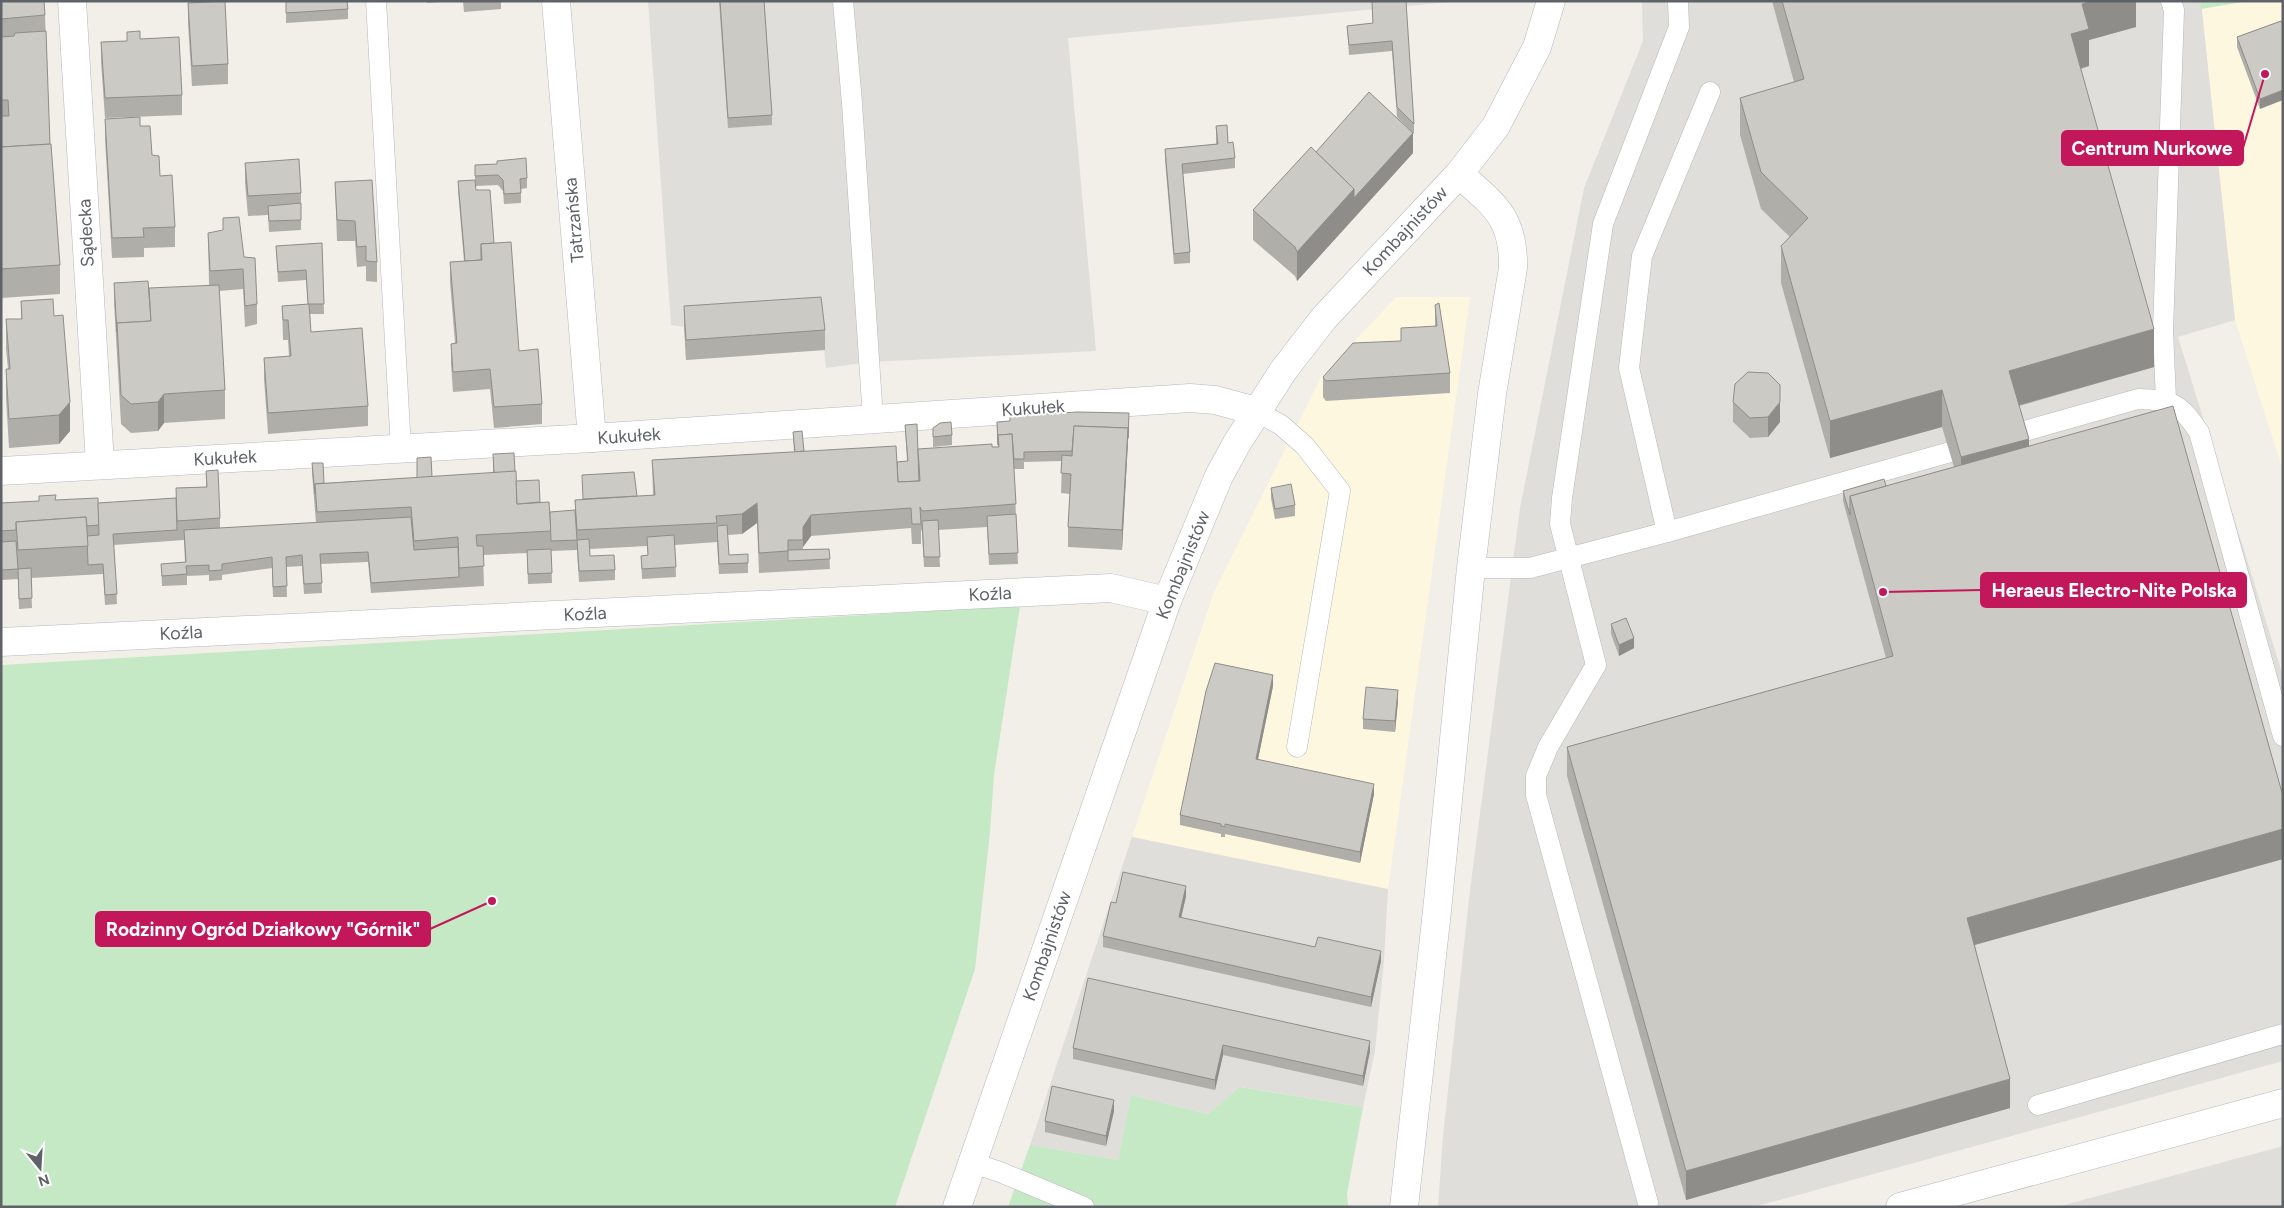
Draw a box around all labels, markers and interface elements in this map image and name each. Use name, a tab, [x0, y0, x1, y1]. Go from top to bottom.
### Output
callout: Centrum Nurkowe	[2062, 131, 2243, 165]
text: Centrum Nurkowe	[2072, 137, 2233, 160]
street label: Tatrzańska	[559, 177, 589, 263]
street label: Kombajnistów	[1358, 182, 1452, 280]
street label: Sądecka	[73, 198, 99, 268]
street label: Kukułek	[1001, 395, 1066, 421]
street label: Kukułek	[597, 423, 662, 449]
street label: Kukułek	[193, 445, 257, 471]
street label: Kombajnistów	[1151, 508, 1215, 622]
callout: Heraeus Electro-Nite Polska	[1981, 573, 2246, 607]
text: Heraeus Electro-Nite Polska	[1991, 579, 2237, 602]
street label: Koźla	[968, 582, 1012, 606]
street label: Koźla	[563, 602, 607, 626]
street label: Koźla	[159, 621, 203, 645]
street label: Kombajnistów	[1018, 888, 1076, 1004]
callout: Rodzinny Ogród Działkowy "Górnik"	[96, 912, 430, 946]
text: Rodzinny Ogród Działkowy "Górnik"	[106, 918, 420, 941]
north arrow	[15, 1143, 65, 1193]
text: N	[36, 1170, 52, 1190]

